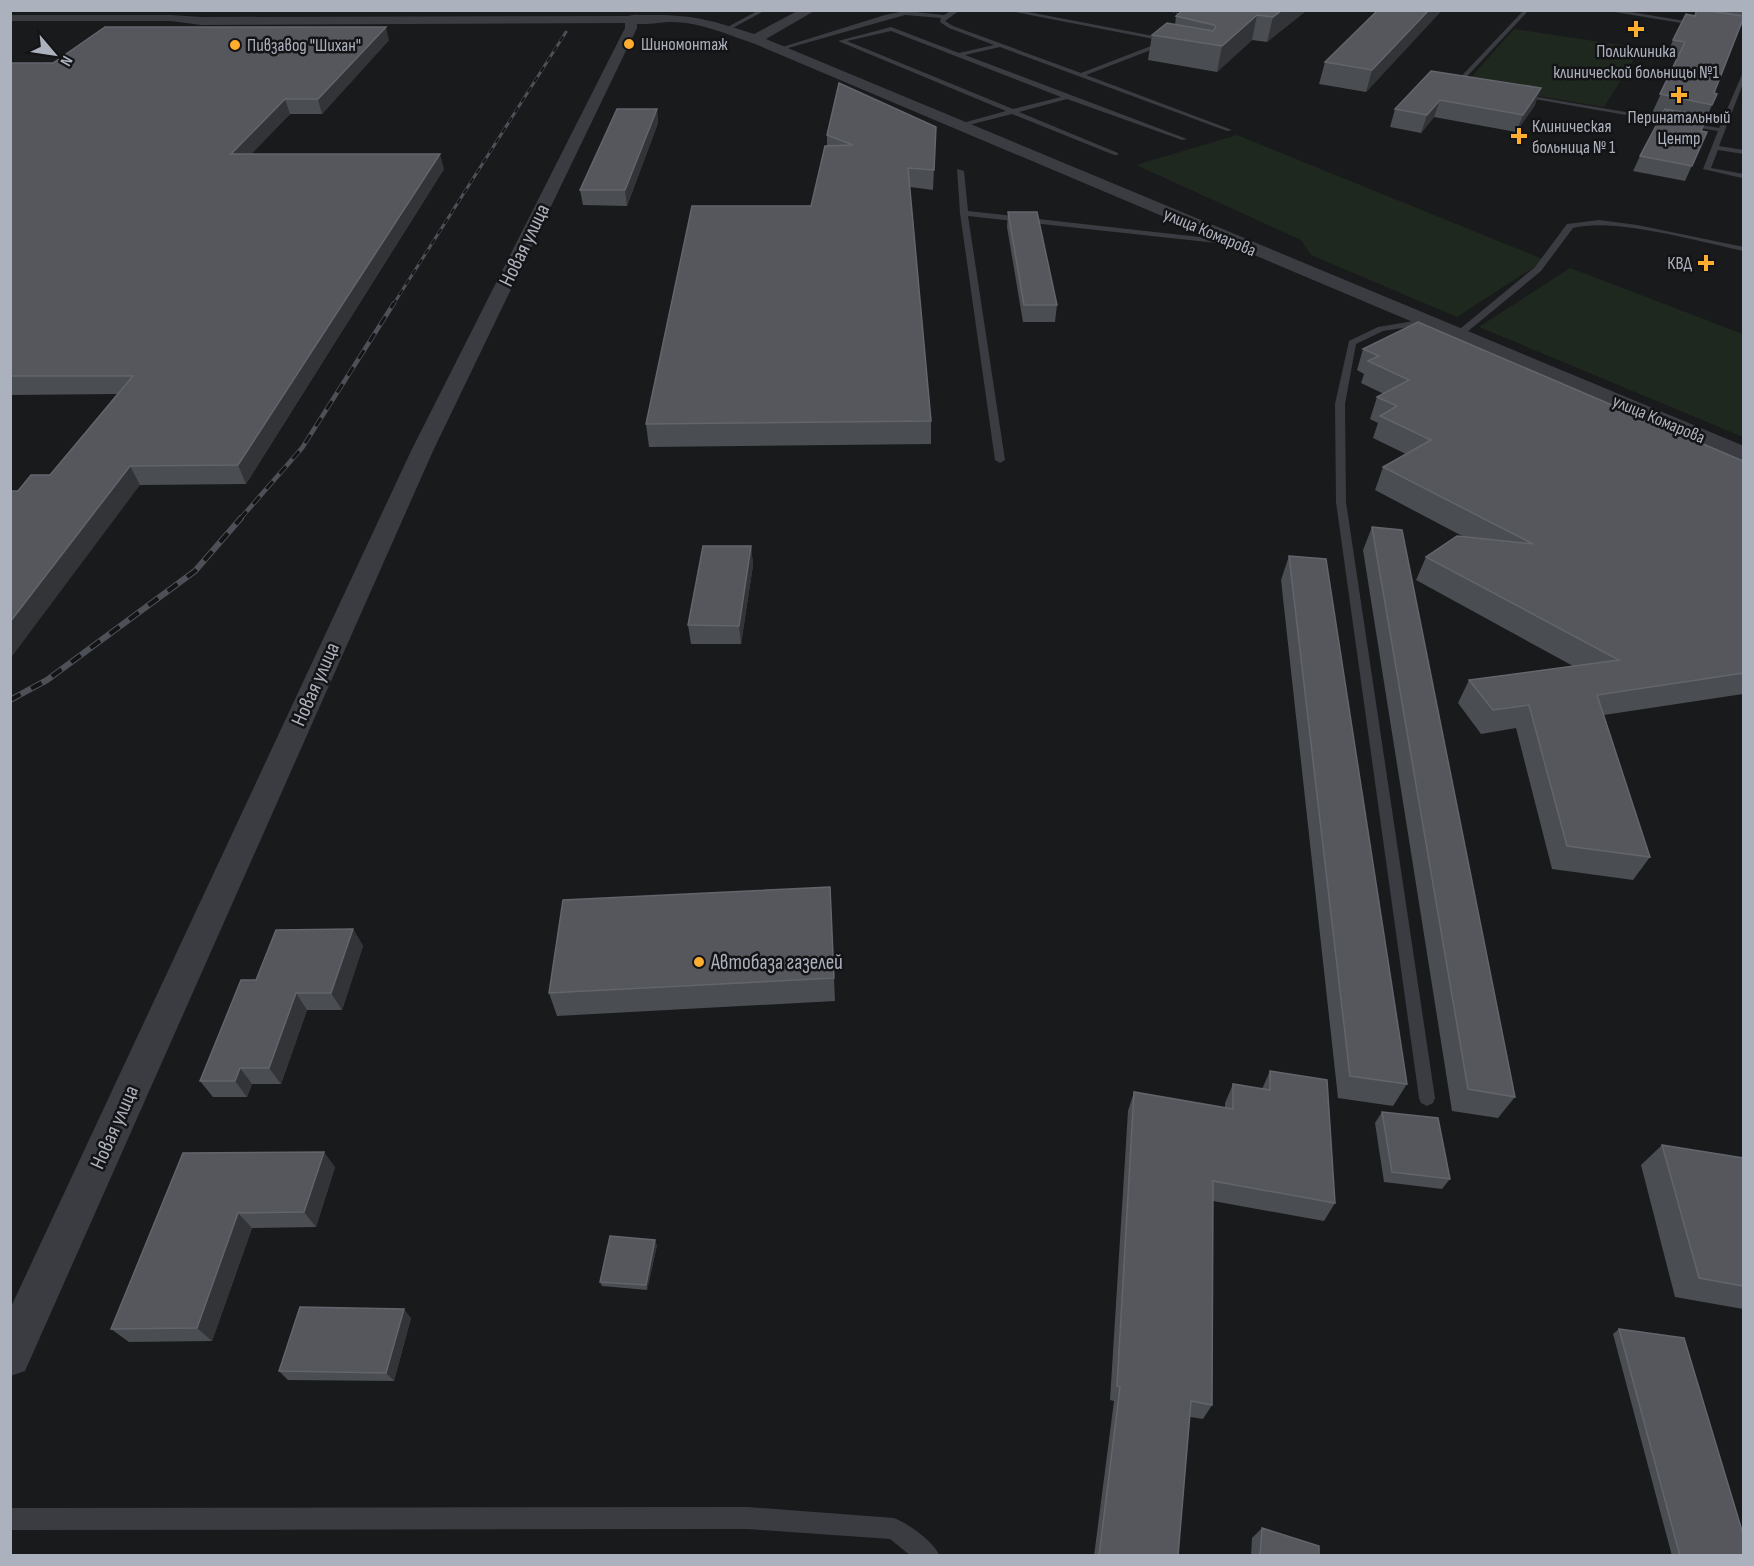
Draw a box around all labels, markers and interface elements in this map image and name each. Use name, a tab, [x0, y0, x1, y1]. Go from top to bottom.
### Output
marker: Поликлиника клинической больницы №1	[1627, 20, 1645, 38]
north arrow	[24, 24, 84, 84]
place label: Шиномонтаж	[641, 34, 728, 55]
place label: Пивзавод "Шихан"	[247, 35, 361, 56]
marker: Шиномонтаж	[622, 37, 636, 51]
marker: Пивзавод "Шихан"	[228, 38, 242, 52]
place label: Поликлиника клинической больницы №1	[1553, 41, 1720, 83]
text: N	[55, 52, 76, 69]
marker: Перинатальный Центр	[1670, 86, 1688, 104]
place label: Перинатальный Центр	[1628, 107, 1730, 149]
place label: Клиническая больница № 1	[1532, 116, 1616, 158]
marker: Клиническая больница № 1	[1510, 127, 1528, 145]
street label: Новая улица	[494, 200, 555, 291]
street label: улица Комарова	[1160, 204, 1259, 261]
place label: КВД	[1667, 253, 1692, 274]
marker: КВД	[1697, 254, 1715, 272]
street label: улица Комарова	[1609, 391, 1708, 448]
street label: Новая улица	[286, 639, 345, 730]
place label: Автобаза газелей	[710, 950, 843, 975]
marker: Автобаза газелей	[692, 955, 706, 969]
street label: Новая улица	[85, 1082, 144, 1173]

